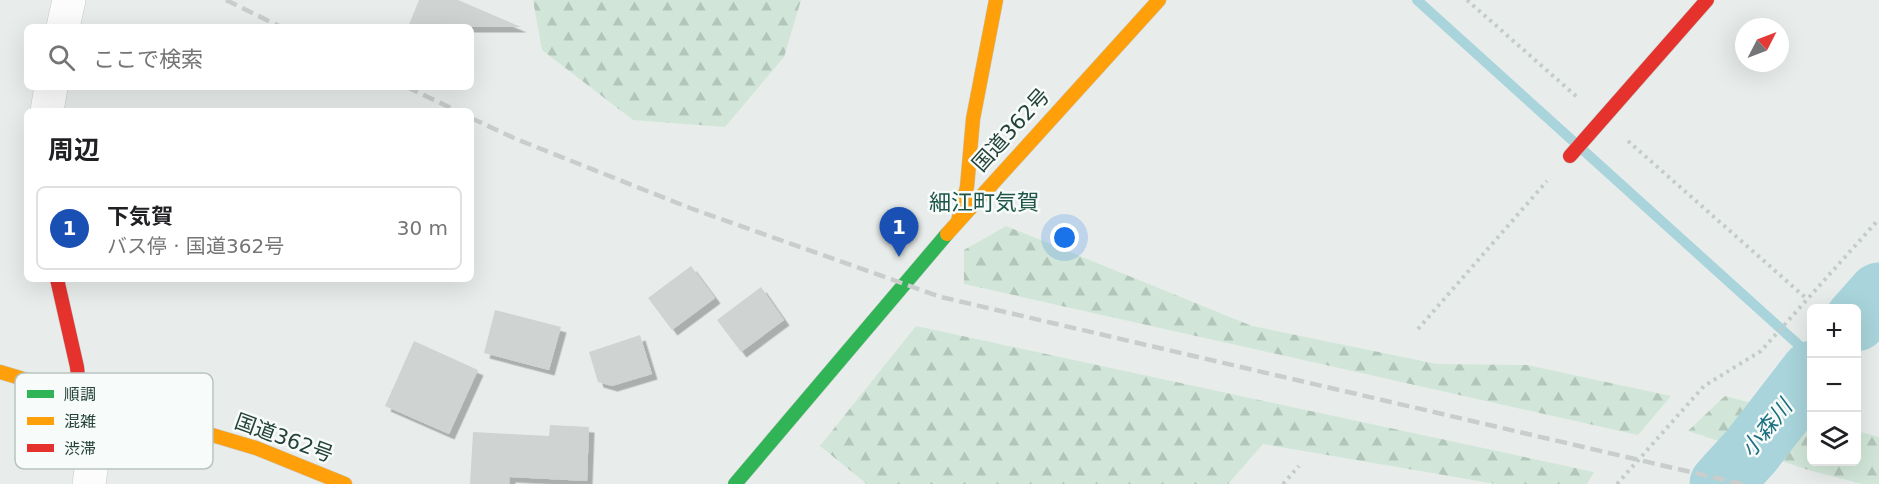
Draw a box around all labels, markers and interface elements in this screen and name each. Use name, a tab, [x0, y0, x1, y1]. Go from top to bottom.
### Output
north arrow	[1735, 18, 1789, 72]
search box	[24, 24, 474, 90]
icon: search	[45, 41, 78, 74]
text: ここで検索	[93, 47, 203, 72]
street label: 国道362号	[968, 84, 1054, 176]
text: 周辺	[48, 135, 100, 165]
district label: 細江町気賀	[929, 190, 1039, 215]
text: 下気賀	[107, 204, 173, 229]
pin: 1	[880, 208, 918, 257]
text: 1	[63, 216, 76, 240]
text: 30 m	[397, 216, 448, 240]
your location	[1050, 223, 1079, 252]
text: バス停 · 国道362号	[107, 234, 284, 258]
map controls	[1807, 304, 1861, 466]
button: +	[1807, 304, 1861, 358]
button: −	[1807, 358, 1861, 412]
legend	[15, 373, 213, 469]
text: 順調	[64, 385, 96, 404]
water label: 小森川	[1736, 393, 1798, 462]
street label: 国道362号	[231, 409, 337, 467]
text: 混雑	[64, 412, 96, 431]
button: layers	[1807, 412, 1861, 466]
text: 渋滞	[64, 439, 96, 458]

